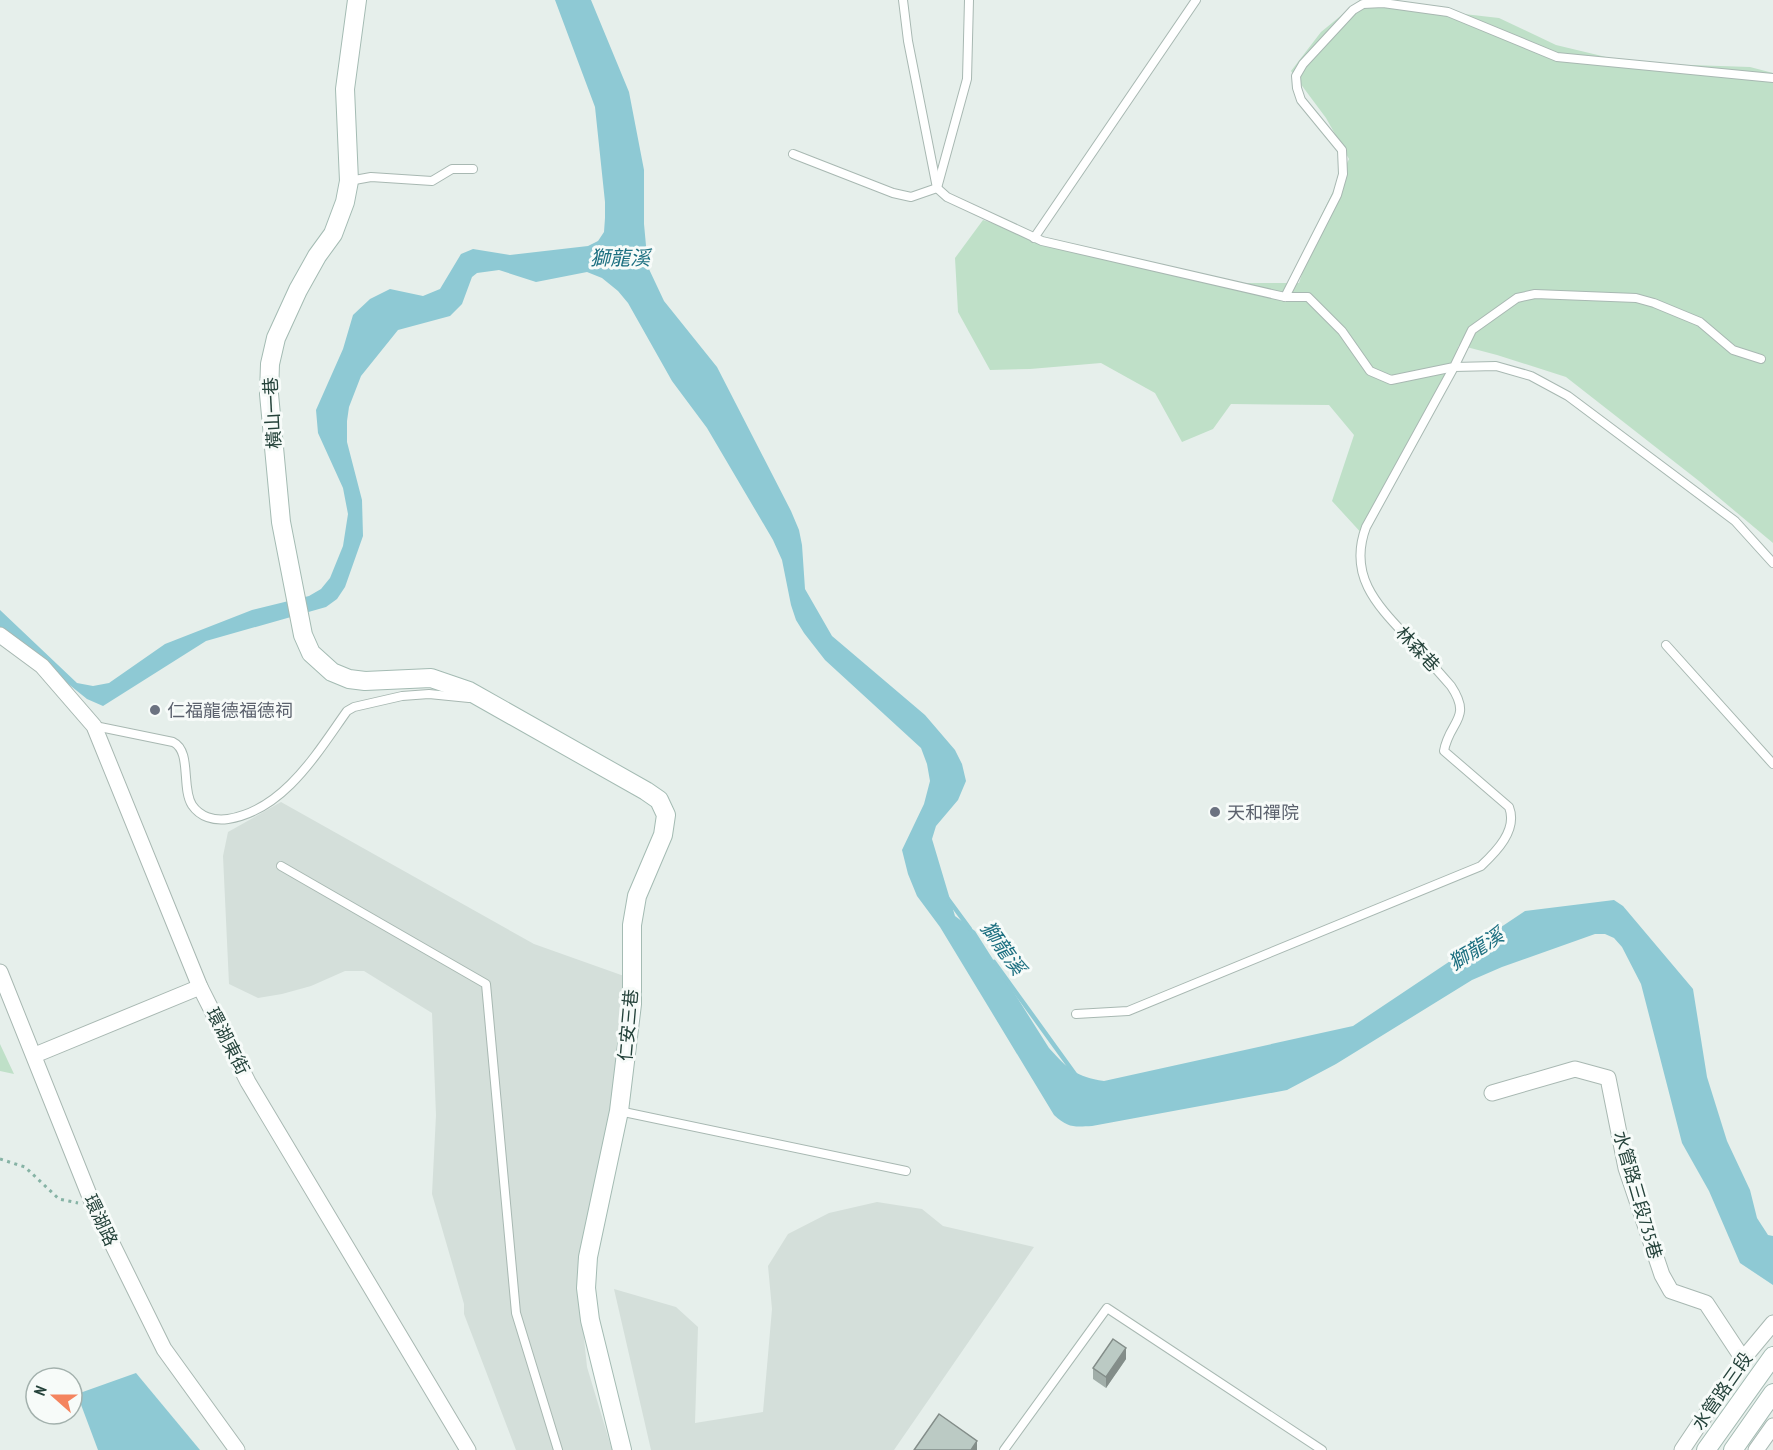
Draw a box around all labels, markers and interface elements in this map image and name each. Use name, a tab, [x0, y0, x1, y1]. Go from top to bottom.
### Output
water label: 獅龍溪	[590, 245, 653, 271]
street label: 橫山一巷	[259, 376, 285, 450]
street label: 林森巷	[1391, 621, 1445, 677]
place label: 仁福龍德福德祠	[167, 699, 293, 722]
marker: 仁福龍德福德祠	[148, 703, 162, 717]
place label: 天和禪院	[1227, 801, 1299, 824]
marker: 天和禪院	[1208, 805, 1222, 819]
water label: 獅龍溪	[975, 916, 1033, 982]
water label: 獅龍溪	[1444, 920, 1511, 976]
street label: 仁安三巷	[613, 988, 643, 1062]
street label: 環湖東街	[201, 1004, 255, 1078]
street label: 水管路三段735巷	[1609, 1128, 1667, 1262]
street label: 環湖路	[79, 1191, 123, 1249]
street label: 水管路三段	[1687, 1348, 1757, 1434]
north arrow	[24, 1366, 84, 1426]
text: N	[29, 1383, 51, 1398]

